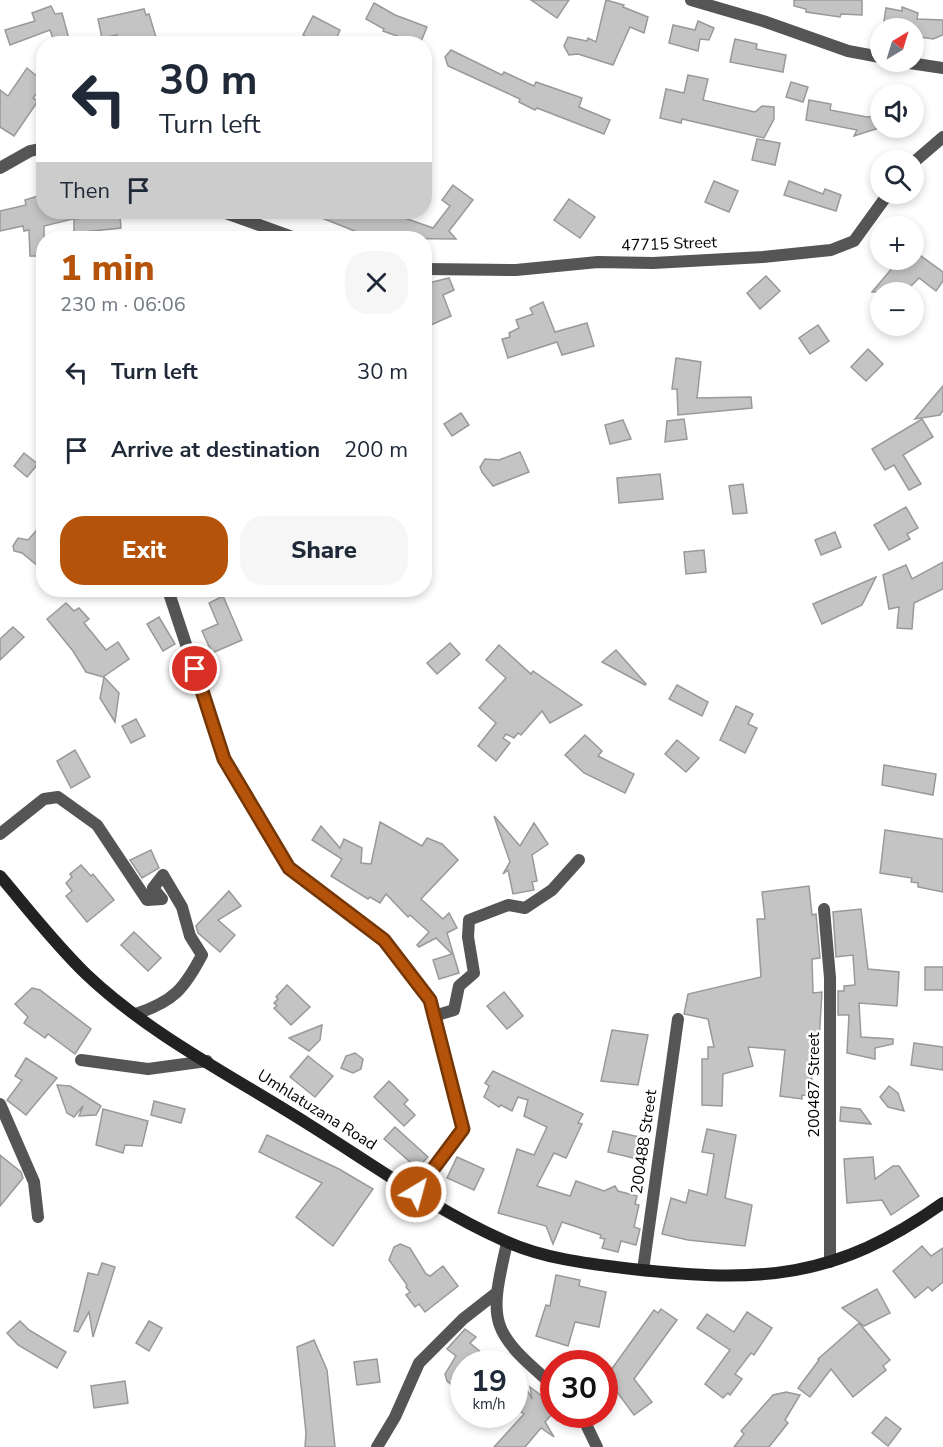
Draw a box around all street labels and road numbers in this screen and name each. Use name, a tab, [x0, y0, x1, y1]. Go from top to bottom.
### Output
street label: 47715 Street	[621, 231, 718, 257]
street label: 200487 Street	[803, 1032, 825, 1138]
street label: Umhlatuzana Road	[253, 1064, 381, 1156]
street label: 200488 Street	[626, 1088, 662, 1196]

